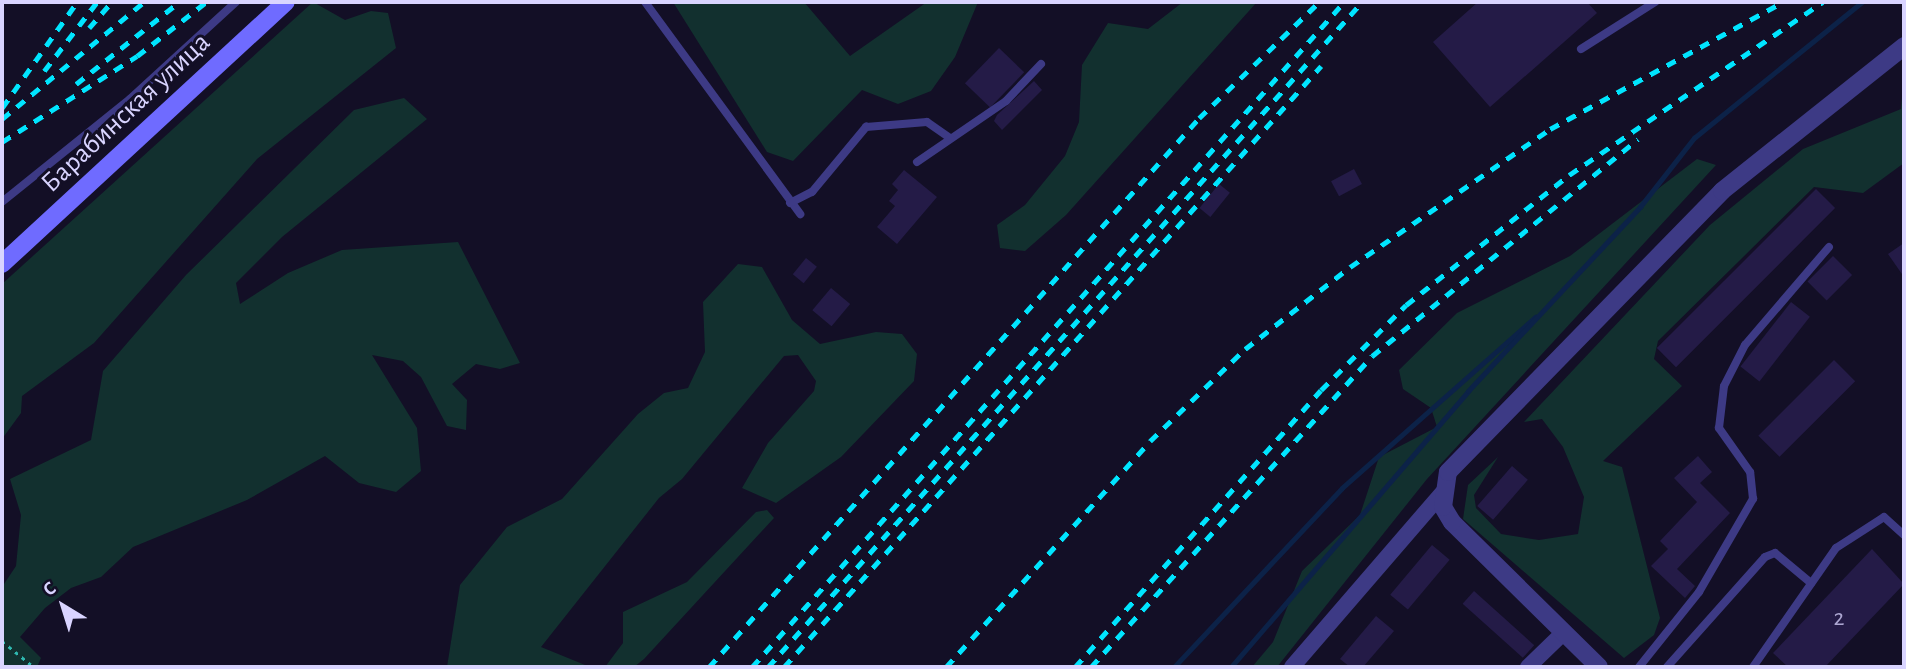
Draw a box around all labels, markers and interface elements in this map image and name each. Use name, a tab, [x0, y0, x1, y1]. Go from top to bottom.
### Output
street label: Барабинская улица	[34, 26, 218, 200]
north arrow	[28, 571, 98, 641]
text: С	[40, 578, 60, 600]
house number: 2	[1834, 605, 1844, 633]

